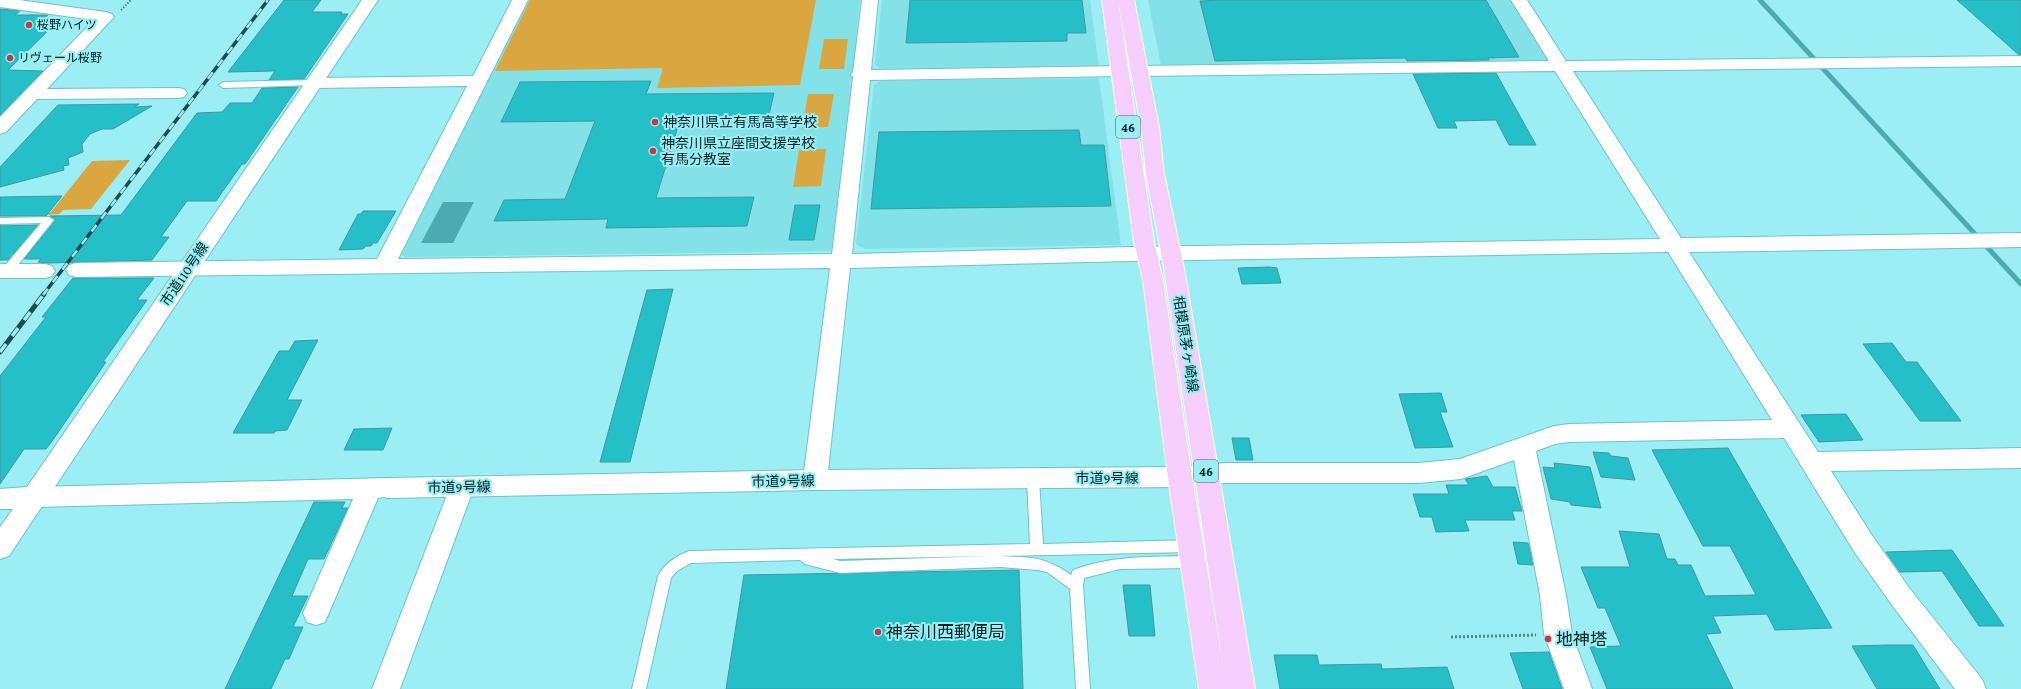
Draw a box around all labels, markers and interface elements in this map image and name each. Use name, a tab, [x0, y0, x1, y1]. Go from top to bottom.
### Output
place label: 桜野ハイツ	[37, 18, 97, 32]
marker: 桜野ハイツ	[24, 20, 34, 30]
place label: リヴェール桜野	[18, 51, 102, 65]
marker: リヴェール桜野	[5, 53, 15, 63]
place label: 神奈川県立有馬高等学校	[663, 114, 817, 130]
road number: 46	[1116, 116, 1140, 138]
marker: 神奈川県立有馬高等学校	[650, 117, 660, 127]
place label: 神奈川県立座間支援学校 有馬分教室	[661, 135, 815, 167]
marker: 神奈川県立座間支援学校 有馬分教室	[648, 146, 658, 156]
street label: 市道110号線	[157, 239, 211, 309]
street label: 相模原茅ヶ崎線	[1170, 294, 1202, 394]
road number: 46	[1194, 460, 1218, 482]
street label: 市道9号線	[1075, 470, 1139, 486]
street label: 市道9号線	[751, 472, 815, 490]
street label: 市道9号線	[427, 478, 491, 496]
place label: 神奈川西郵便局	[886, 623, 1005, 642]
marker: 神奈川西郵便局	[873, 627, 883, 637]
place label: 地神塔	[1556, 630, 1607, 649]
marker: 地神塔	[1543, 634, 1553, 644]

